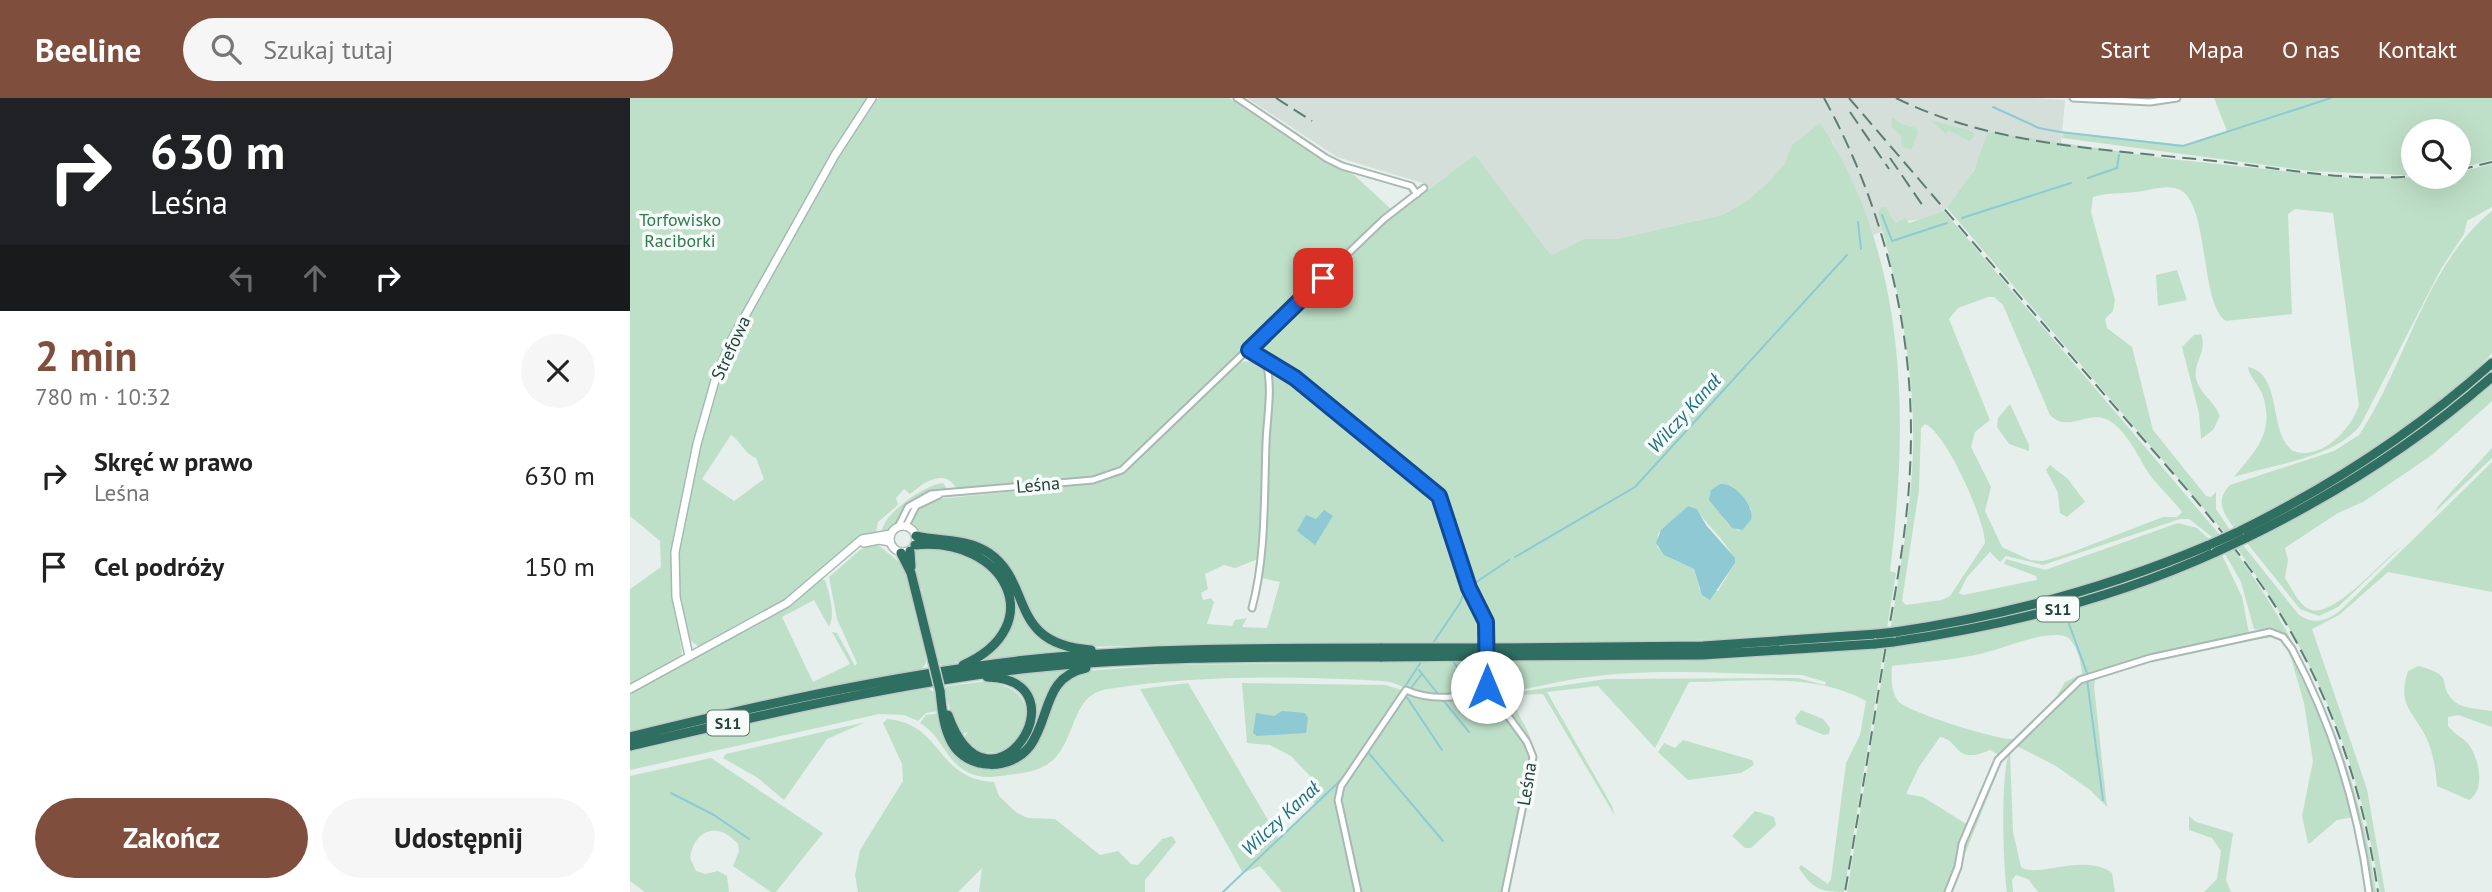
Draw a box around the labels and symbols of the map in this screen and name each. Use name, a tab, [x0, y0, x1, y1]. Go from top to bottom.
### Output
park label: Torfowisko Raciborki	[639, 208, 721, 252]
pin	[1293, 248, 1353, 308]
street label: Strefowa	[706, 312, 755, 383]
water label: Wilczy Kanał	[1642, 368, 1726, 457]
street label: Leśna	[1015, 471, 1061, 498]
road number: S11	[2037, 596, 2079, 622]
position arrow	[1450, 650, 1524, 724]
road number: S11	[707, 710, 749, 736]
street label: Leśna	[1512, 761, 1541, 807]
water label: Wilczy Kanał	[1236, 775, 1325, 860]

